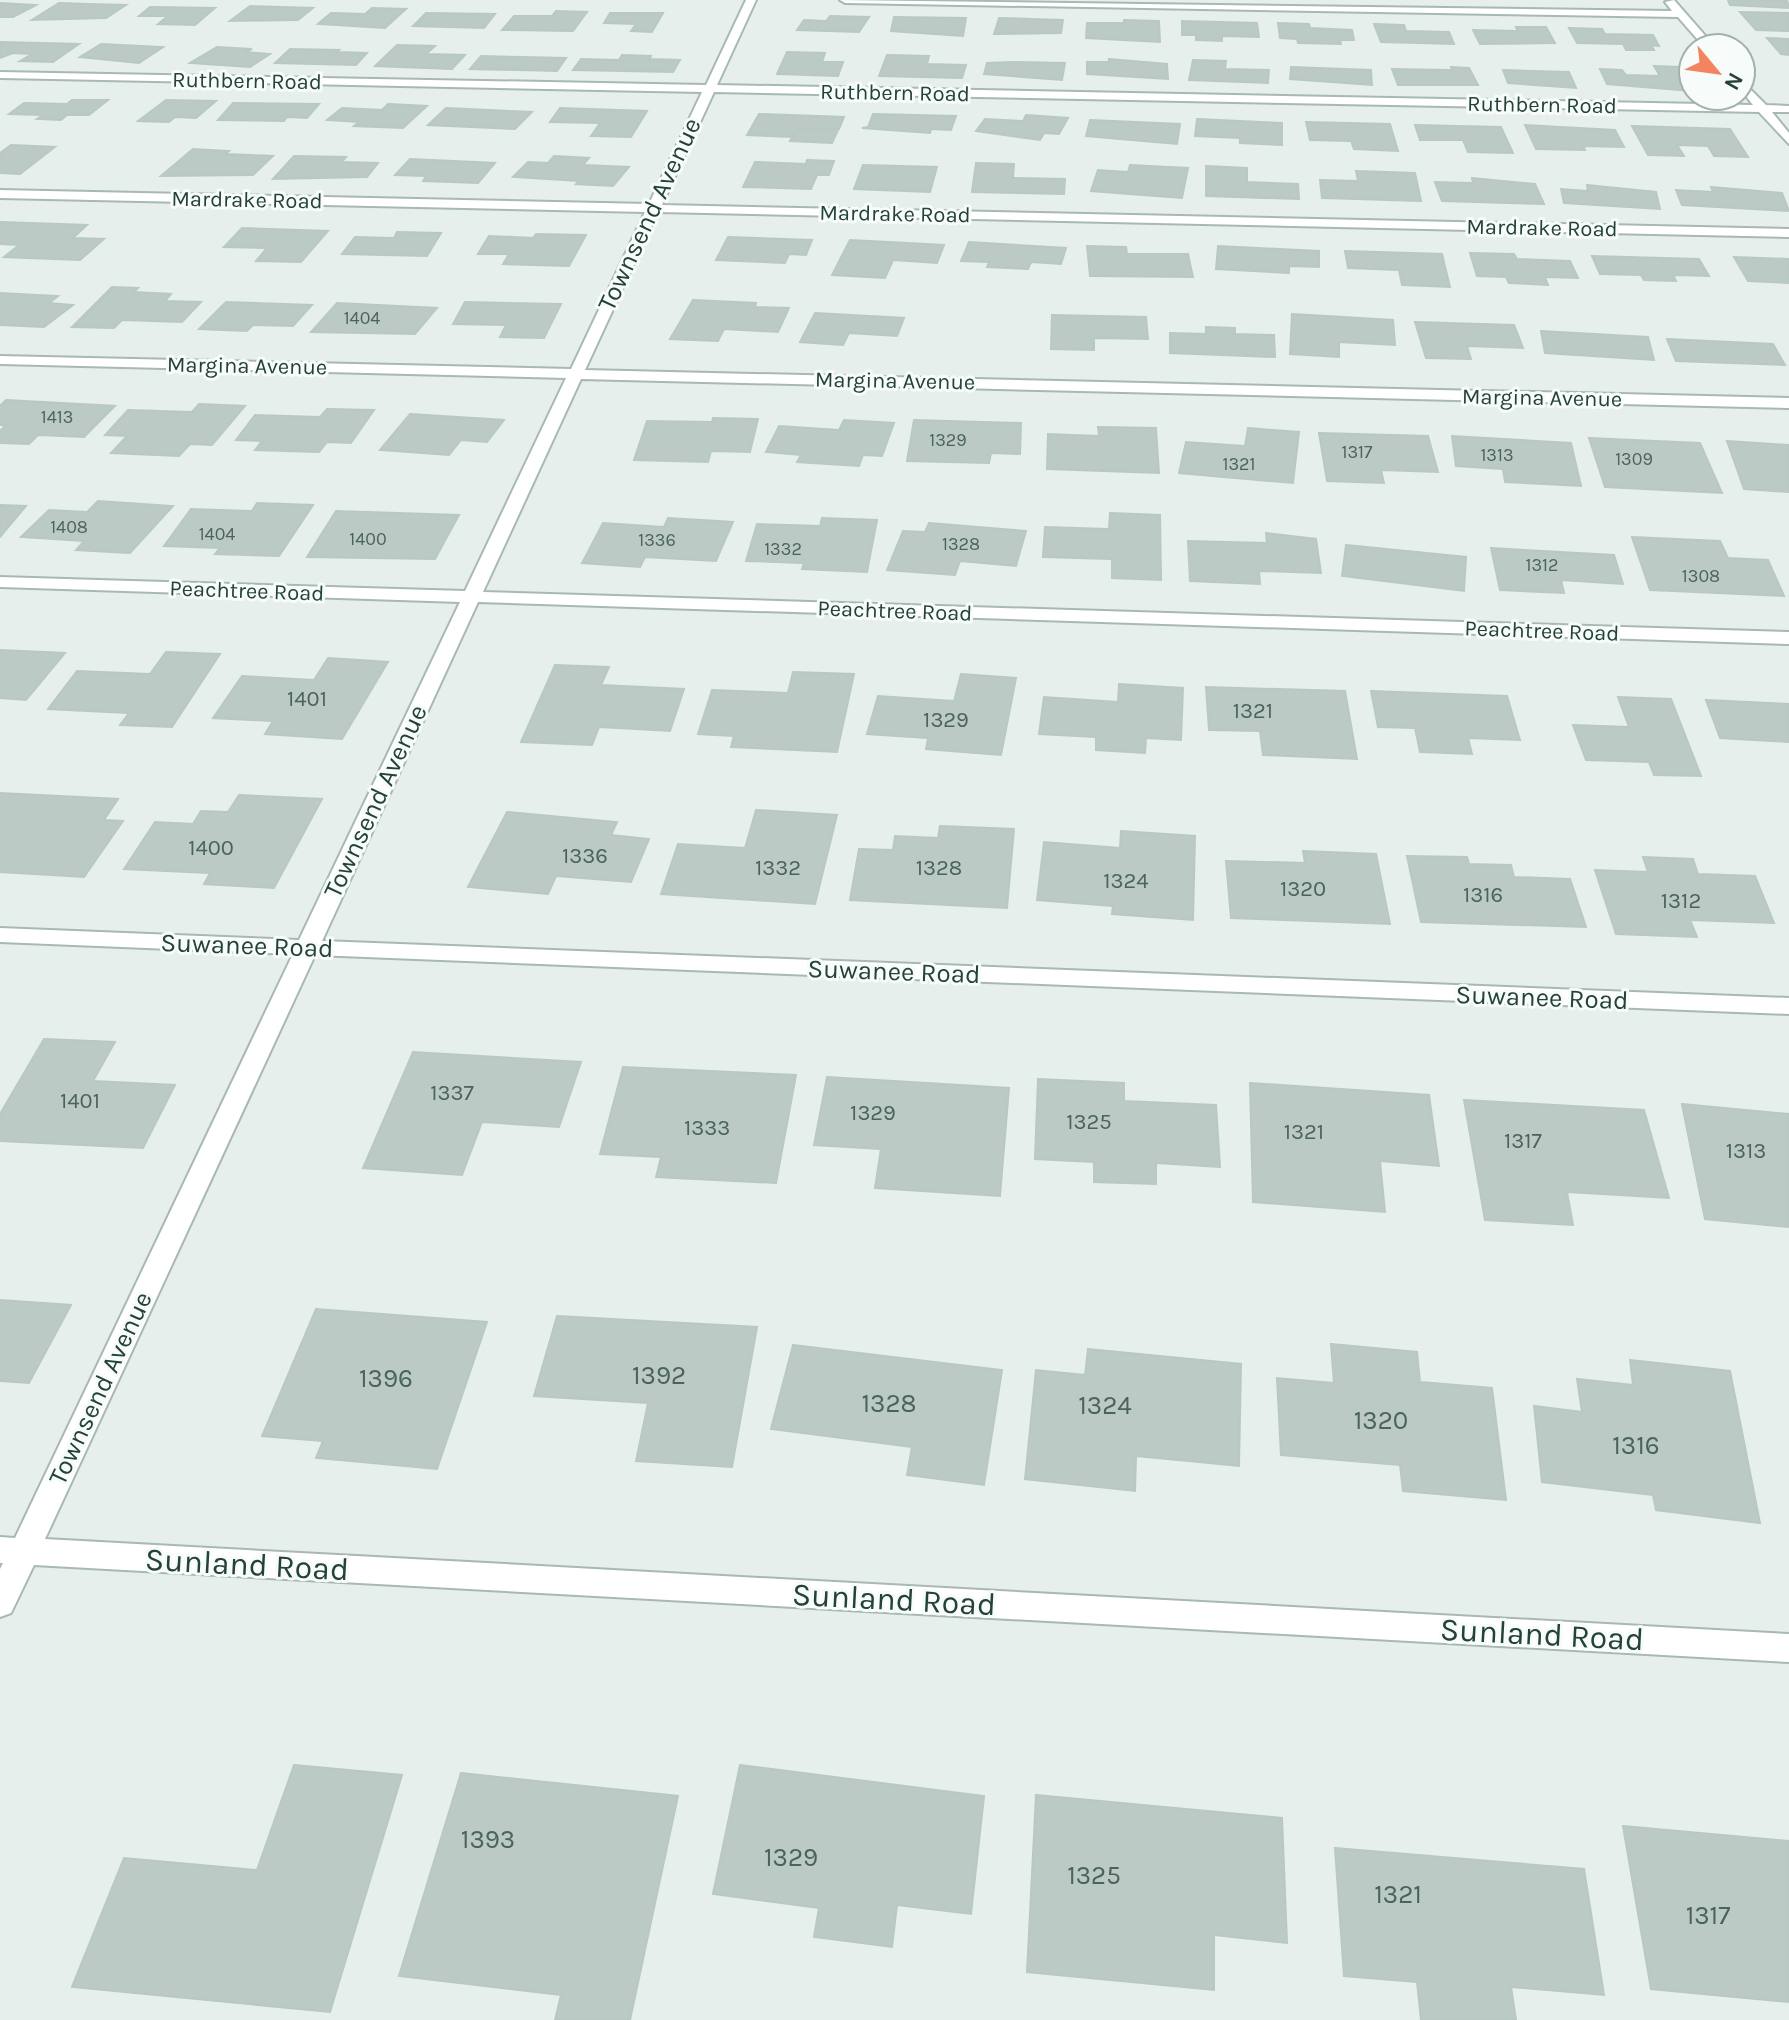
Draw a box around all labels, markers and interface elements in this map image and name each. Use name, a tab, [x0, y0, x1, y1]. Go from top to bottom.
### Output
north arrow	[1677, 32, 1757, 112]
street label: Ruthbern Road	[172, 67, 322, 95]
text: N	[1718, 68, 1749, 94]
street label: Ruthbern Road	[820, 79, 970, 107]
street label: Ruthbern Road	[1467, 91, 1617, 119]
street label: Townsend Avenue	[591, 113, 708, 316]
street label: Mardrake Road	[171, 186, 323, 214]
street label: Mardrake Road	[819, 200, 971, 228]
street label: Mardrake Road	[1466, 214, 1618, 242]
house number: 1404	[344, 307, 380, 329]
street label: Margina Avenue	[167, 352, 327, 380]
street label: Margina Avenue	[815, 367, 975, 395]
street label: Margina Avenue	[1462, 384, 1622, 412]
house number: 1413	[41, 406, 73, 428]
house number: 1329	[929, 429, 967, 451]
house number: 1317	[1342, 441, 1373, 463]
house number: 1313	[1480, 444, 1514, 466]
house number: 1309	[1615, 448, 1653, 470]
house number: 1321	[1223, 453, 1255, 475]
house number: 1408	[50, 516, 88, 538]
house number: 1404	[199, 523, 235, 545]
house number: 1400	[349, 528, 387, 550]
house number: 1336	[638, 529, 676, 551]
house number: 1328	[942, 533, 980, 555]
house number: 1332	[764, 538, 802, 560]
house number: 1312	[1526, 554, 1558, 576]
house number: 1308	[1682, 565, 1720, 587]
street label: Peachtree Road	[169, 575, 325, 607]
street label: Peachtree Road	[817, 595, 973, 627]
street label: Peachtree Road	[1464, 615, 1620, 647]
house number: 1401	[287, 686, 327, 712]
house number: 1321	[1233, 698, 1273, 724]
street label: Townsend Avenue	[317, 700, 434, 903]
house number: 1329	[923, 707, 969, 733]
house number: 1400	[188, 835, 234, 861]
house number: 1336	[562, 843, 608, 869]
house number: 1332	[755, 855, 801, 881]
house number: 1328	[916, 855, 962, 881]
house number: 1324	[1103, 868, 1149, 894]
house number: 1320	[1280, 876, 1326, 902]
house number: 1316	[1463, 882, 1503, 908]
house number: 1312	[1661, 888, 1701, 914]
street label: Suwanee Road	[160, 927, 334, 964]
street label: Suwanee Road	[807, 953, 981, 990]
street label: Suwanee Road	[1455, 979, 1629, 1016]
house number: 1337	[430, 1080, 474, 1106]
house number: 1401	[60, 1088, 100, 1114]
house number: 1329	[850, 1100, 896, 1126]
house number: 1325	[1066, 1109, 1112, 1135]
house number: 1333	[684, 1115, 730, 1141]
house number: 1321	[1284, 1119, 1324, 1145]
house number: 1317	[1504, 1128, 1542, 1154]
house number: 1313	[1726, 1138, 1766, 1164]
street label: Townsend Avenue	[42, 1287, 159, 1490]
house number: 1392	[632, 1360, 686, 1391]
house number: 1396	[359, 1363, 413, 1394]
house number: 1328	[862, 1388, 917, 1419]
house number: 1324	[1078, 1390, 1132, 1421]
house number: 1320	[1354, 1405, 1408, 1436]
house number: 1316	[1612, 1430, 1660, 1461]
street label: Sunland Road	[144, 1541, 350, 1588]
street label: Sunland Road	[791, 1576, 997, 1623]
street label: Sunland Road	[1439, 1611, 1645, 1658]
house number: 1393	[461, 1824, 515, 1855]
house number: 1329	[764, 1842, 818, 1873]
house number: 1325	[1067, 1860, 1121, 1891]
house number: 1321	[1374, 1879, 1422, 1910]
house number: 1317	[1686, 1900, 1730, 1931]

